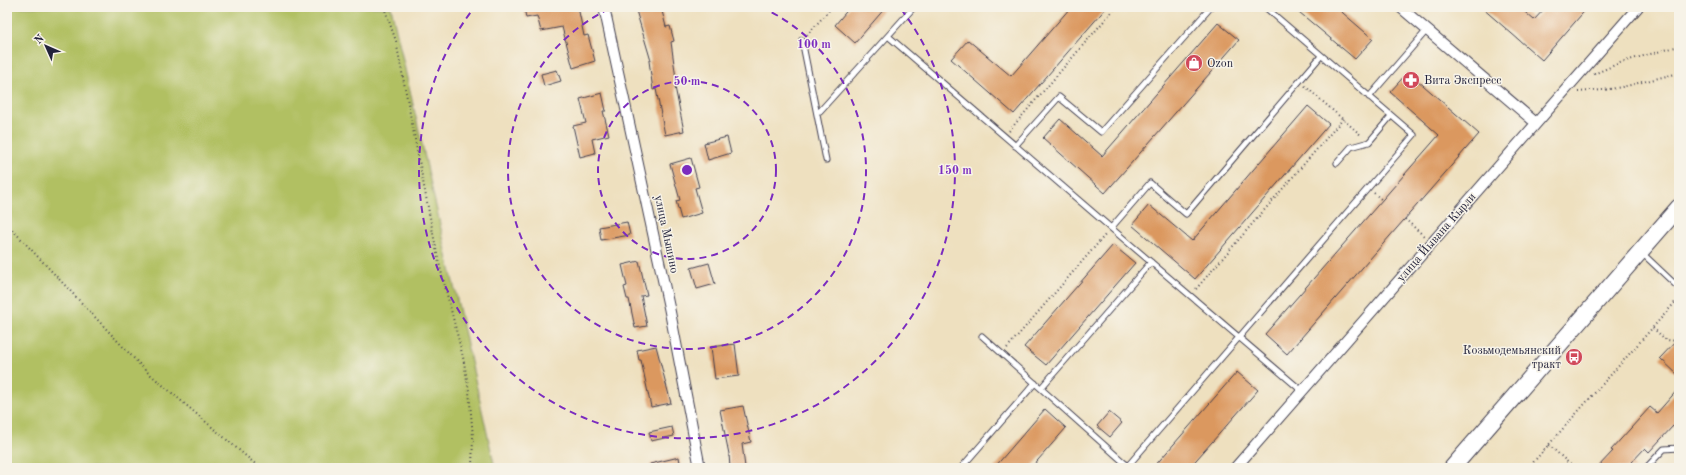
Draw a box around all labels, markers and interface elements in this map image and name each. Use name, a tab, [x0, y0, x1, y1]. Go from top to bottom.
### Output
north arrow	[26, 26, 66, 66]
text: N	[33, 33, 47, 47]
text: 100 m	[797, 39, 831, 51]
shop icon: Ozon	[1184, 53, 1204, 73]
place label: Ozon	[1207, 58, 1234, 70]
pharmacy icon: Вита Экспресс	[1401, 70, 1421, 90]
text: 50 m	[674, 75, 701, 88]
place label: Вита Экспресс	[1424, 75, 1501, 87]
centre of rings	[680, 163, 694, 177]
text: 150 m	[938, 164, 972, 177]
street label: улица Йывана Кырли	[1393, 189, 1479, 284]
street label: улица Мышино	[652, 194, 680, 274]
place label: Козьмодемьянский тракт	[1463, 345, 1561, 371]
bus stop icon: Козьмодемьянский тракт	[1564, 347, 1584, 367]

